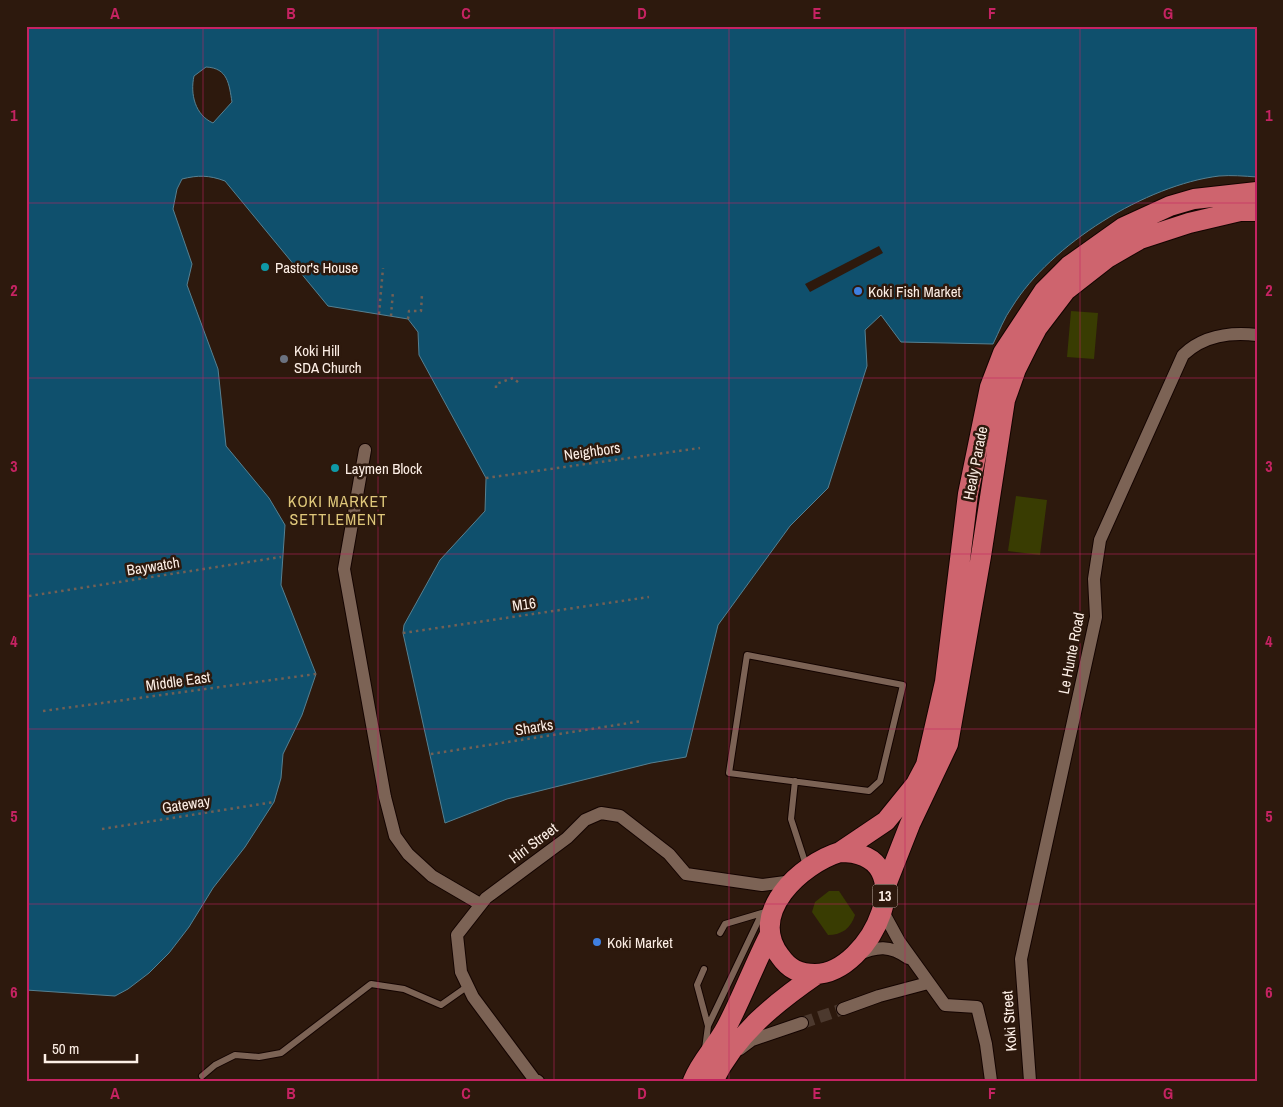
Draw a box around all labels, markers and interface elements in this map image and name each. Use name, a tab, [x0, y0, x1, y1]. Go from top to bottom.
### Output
text: A	[110, 2, 120, 24]
text: B	[286, 2, 296, 24]
text: C	[461, 2, 471, 24]
text: D	[637, 2, 647, 24]
text: E	[813, 2, 822, 24]
text: F	[988, 2, 996, 24]
text: G	[1163, 2, 1173, 24]
text: 1	[10, 104, 18, 126]
text: 1	[1265, 104, 1273, 126]
place label: Pastor's House	[275, 257, 358, 278]
marker: Pastor's House	[259, 261, 271, 273]
text: 2	[10, 279, 18, 301]
text: 2	[1265, 279, 1273, 301]
place label: Koki Fish Market	[868, 281, 962, 302]
marker: Koki Fish Market	[852, 285, 864, 297]
place label: Koki Hill SDA Church	[294, 340, 362, 378]
marker: Koki Hill SDA Church	[278, 353, 290, 365]
street label: Healy Parade	[958, 424, 992, 502]
street label: Neighbors	[562, 437, 622, 465]
text: 3	[10, 455, 18, 477]
text: 3	[1265, 455, 1273, 477]
place label: Laymen Block	[345, 458, 423, 479]
marker: Laymen Block	[329, 462, 341, 474]
district label: KOKI MARKET SETTLEMENT	[288, 490, 388, 530]
street label: Baywatch	[125, 551, 181, 581]
street label: M16	[511, 592, 537, 616]
street label: Le Hunte Road	[1053, 610, 1089, 696]
text: 4	[10, 630, 18, 652]
text: 4	[1265, 630, 1273, 652]
street label: Middle East	[144, 666, 212, 696]
street label: Sharks	[513, 714, 555, 740]
street label: Gateway	[160, 790, 212, 818]
text: 5	[10, 805, 18, 827]
text: 5	[1265, 805, 1273, 827]
street label: Hiri Street	[504, 817, 562, 868]
road number: 13	[872, 884, 898, 908]
place label: Koki Market	[607, 932, 673, 953]
marker: Koki Market	[591, 936, 603, 948]
text: 6	[10, 981, 18, 1003]
text: 6	[1265, 981, 1273, 1003]
street label: Koki Street	[996, 989, 1022, 1052]
scale bar	[45, 1032, 138, 1064]
text: 50 m	[52, 1038, 79, 1059]
text: A	[110, 1082, 120, 1104]
text: B	[286, 1082, 296, 1104]
text: C	[461, 1082, 471, 1104]
text: D	[637, 1082, 647, 1104]
text: E	[813, 1082, 822, 1104]
text: F	[988, 1082, 996, 1104]
text: G	[1163, 1082, 1173, 1104]

